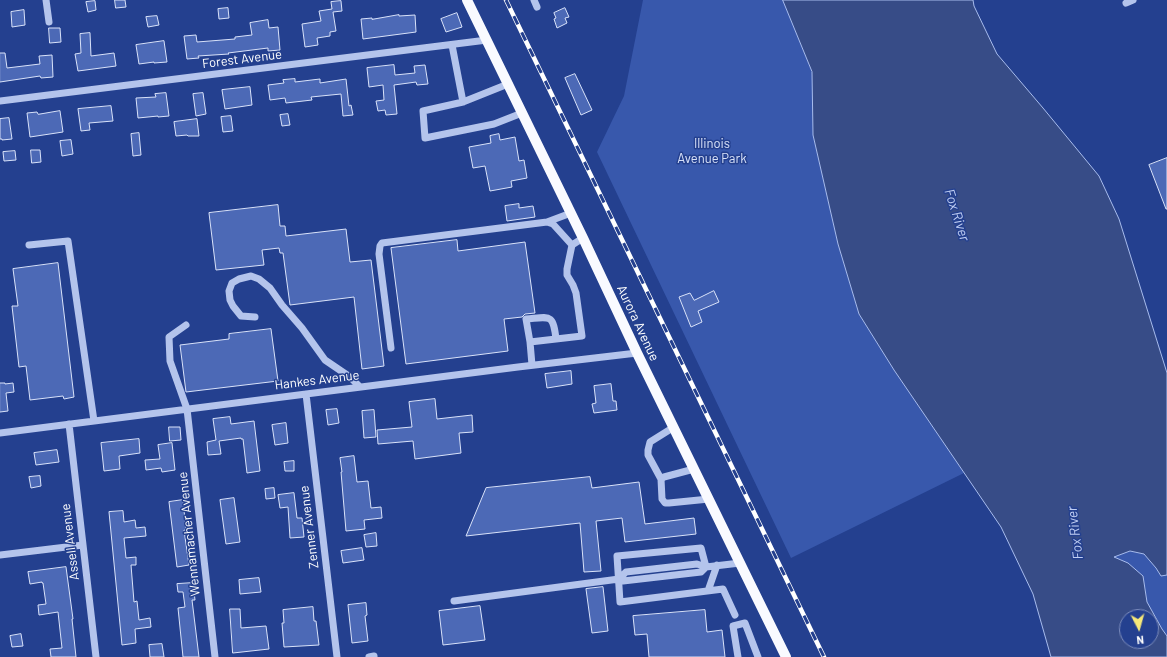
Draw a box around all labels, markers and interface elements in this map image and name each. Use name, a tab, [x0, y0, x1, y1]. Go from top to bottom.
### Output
street label: Forest Avenue	[201, 46, 283, 72]
park label: Illinois Avenue Park	[677, 136, 747, 167]
water label: Fox River	[941, 187, 973, 243]
street label: Aurora Avenue	[614, 283, 662, 363]
street label: Hankes Avenue	[274, 367, 360, 393]
street label: Wennamacher Avenue	[175, 471, 203, 597]
street label: Zenner Avenue	[296, 485, 322, 569]
street label: Assell Avenue	[58, 503, 82, 581]
water label: Fox River	[1063, 505, 1087, 561]
north arrow	[1119, 609, 1159, 649]
text: N	[1136, 634, 1145, 647]

